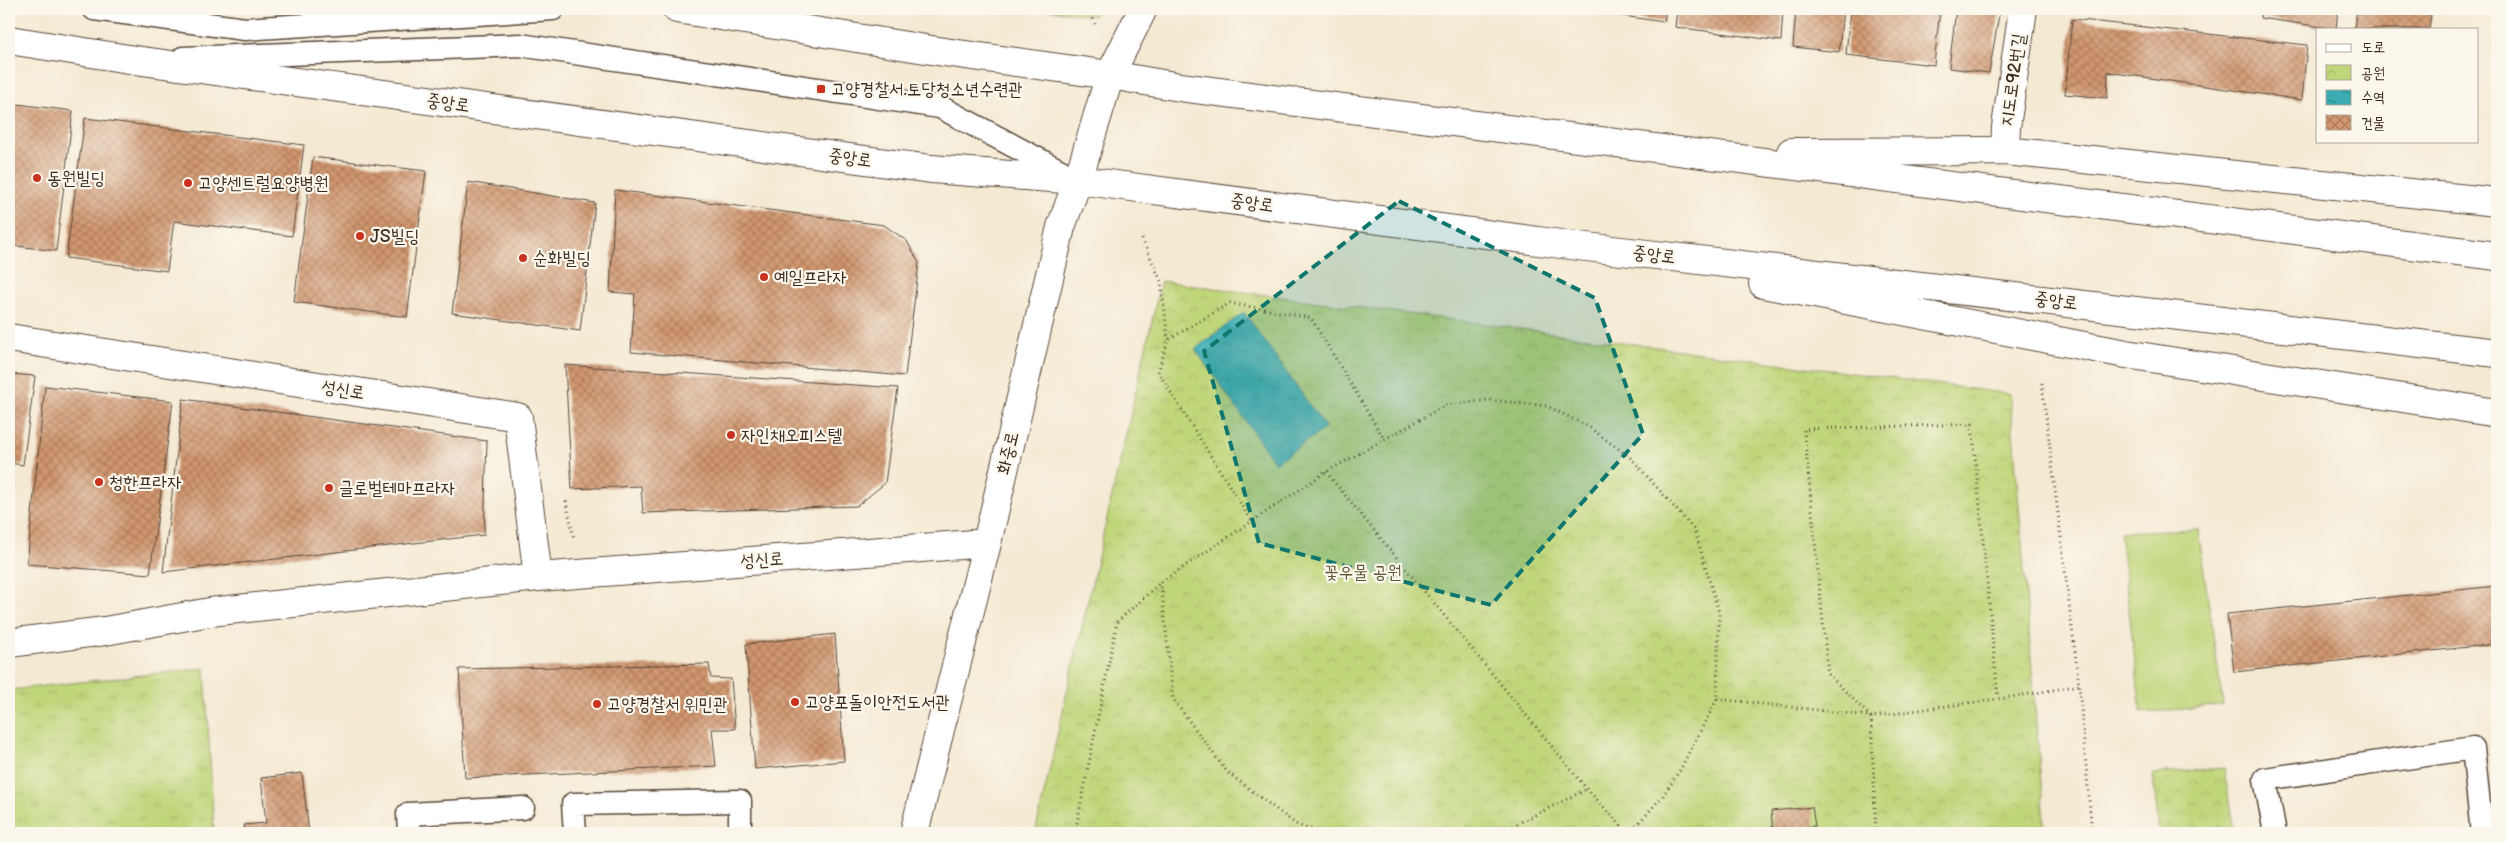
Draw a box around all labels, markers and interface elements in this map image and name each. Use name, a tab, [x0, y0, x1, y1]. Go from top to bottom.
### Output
legend	[2316, 28, 2478, 142]
street label: 지도로92번길	[1996, 32, 2030, 128]
text: 도로	[2361, 38, 2385, 57]
text: 공원	[2361, 64, 2385, 83]
place label: 고양경찰서.토당청소년수련관	[831, 79, 1023, 100]
marker: 고양경찰서.토당청소년수련관	[815, 83, 827, 95]
text: 수역	[2361, 88, 2385, 107]
street label: 중앙로	[425, 90, 471, 116]
text: 건물	[2361, 114, 2385, 133]
street label: 중앙로	[827, 145, 873, 171]
place label: 동원빌딩	[47, 168, 105, 189]
marker: 동원빌딩	[31, 172, 43, 184]
place label: 고양센트럴요양병원	[198, 173, 328, 194]
marker: 고양센트럴요양병원	[182, 177, 194, 189]
street label: 중앙로	[1229, 190, 1275, 216]
place label: JS빌딩	[370, 226, 420, 247]
marker: JS빌딩	[354, 230, 366, 242]
street label: 중앙로	[1631, 242, 1677, 268]
place label: 순화빌딩	[533, 248, 591, 269]
marker: 순화빌딩	[517, 252, 529, 264]
place label: 예일프라자	[774, 267, 847, 288]
marker: 예일프라자	[758, 271, 770, 283]
street label: 중앙로	[2033, 288, 2079, 314]
street label: 성신로	[320, 376, 366, 404]
place label: 자인채오피스텔	[741, 425, 842, 446]
marker: 자인채오피스텔	[725, 429, 737, 441]
street label: 화중로	[993, 429, 1023, 477]
place label: 청한프라자	[109, 472, 182, 493]
marker: 청한프라자	[93, 476, 105, 488]
place label: 글로벌테마프라자	[339, 478, 455, 499]
marker: 글로벌테마프라자	[323, 482, 335, 494]
street label: 성신로	[740, 548, 784, 572]
park label: 꽃우물 공원	[1324, 562, 1402, 583]
place label: 고양포돌이안전도서관	[805, 692, 950, 713]
place label: 고양경찰서 위민관	[607, 694, 728, 715]
marker: 고양포돌이안전도서관	[789, 696, 801, 708]
marker: 고양경찰서 위민관	[591, 698, 603, 710]

